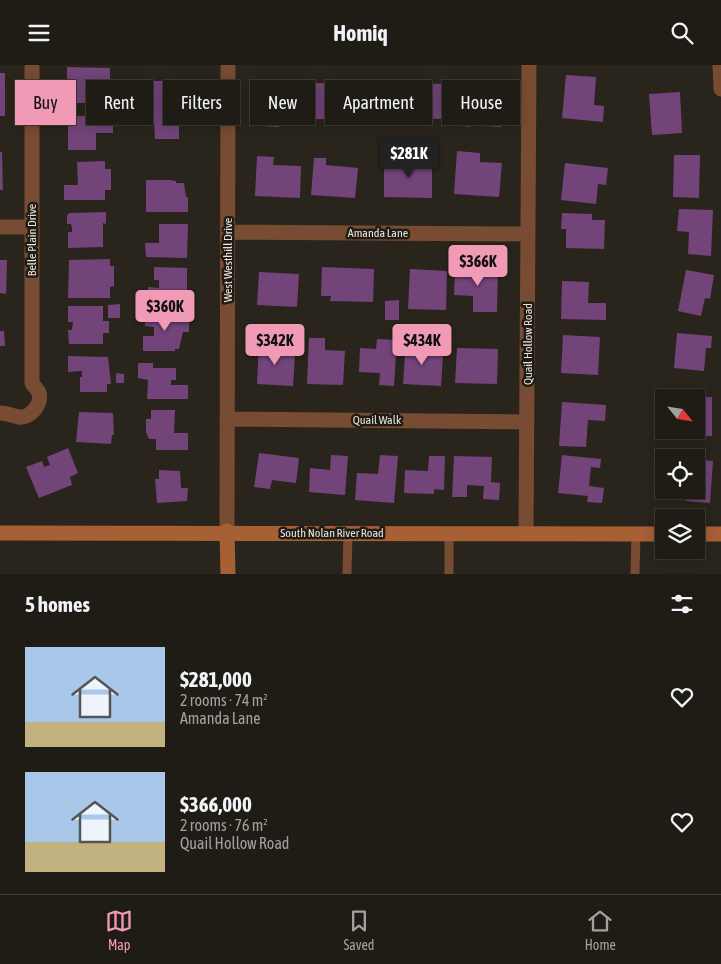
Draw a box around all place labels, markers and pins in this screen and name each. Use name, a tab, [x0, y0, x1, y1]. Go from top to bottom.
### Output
pin: $281K	[374, 137, 444, 179]
pin: $366K	[443, 245, 513, 287]
pin: $360K	[130, 289, 200, 332]
pin: $342K	[240, 323, 310, 366]
pin: $434K	[387, 323, 457, 366]

